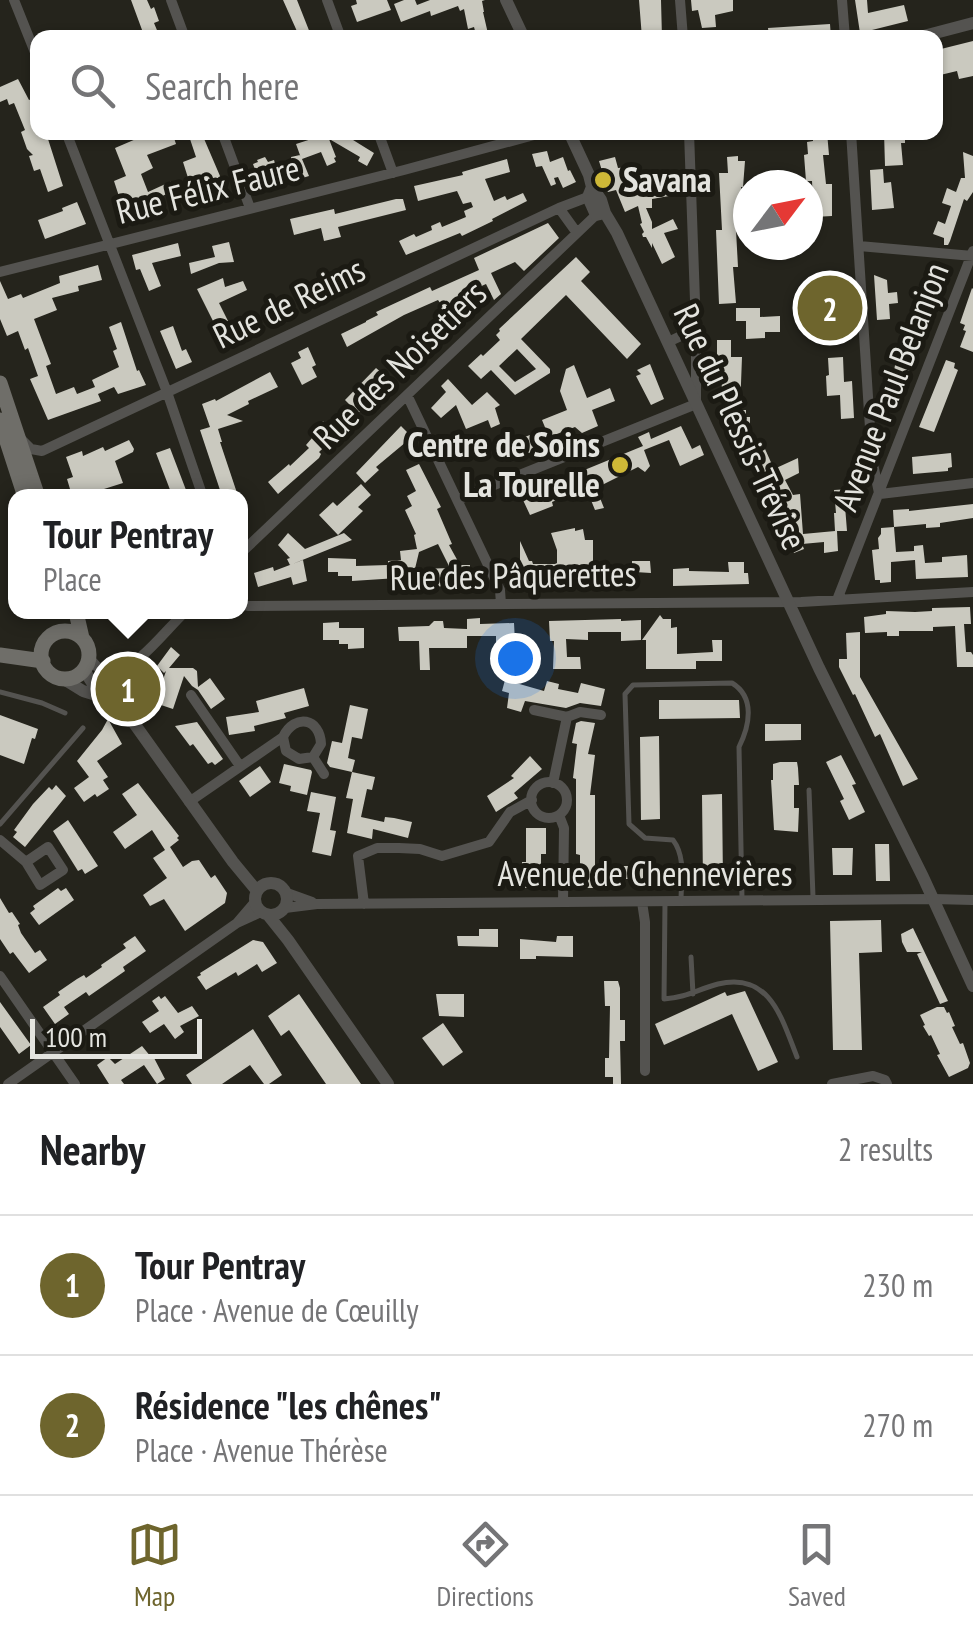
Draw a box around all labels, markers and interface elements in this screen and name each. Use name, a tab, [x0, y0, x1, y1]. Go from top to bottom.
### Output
search box	[30, 30, 943, 140]
icon: search	[65, 58, 120, 113]
text: Search here	[145, 61, 299, 110]
street label: Rue Félix Faure	[111, 144, 304, 234]
place label: Savana	[623, 156, 711, 202]
marker: Savana	[592, 169, 614, 191]
north arrow	[733, 170, 823, 260]
street label: Rue de Reims	[205, 246, 372, 359]
street label: Avenue Paul Belanjon	[822, 256, 958, 517]
street label: Rue des Noisetiers	[303, 270, 496, 459]
pin: 2	[798, 270, 862, 346]
street label: Rue du Plessis-Trévise	[664, 296, 818, 557]
place label: Centre de Soins La Tourelle	[407, 421, 600, 507]
marker: Centre de Soins La Tourelle	[609, 454, 631, 476]
popup	[8, 489, 248, 619]
text: Tour Pentray	[43, 509, 213, 558]
street label: Rue des Pâquerettes	[389, 550, 637, 600]
text: Place	[43, 558, 102, 600]
your location	[490, 633, 541, 684]
pin: 1	[96, 652, 160, 726]
street label: Avenue de Chennevières	[498, 850, 792, 896]
scale bar	[30, 1014, 202, 1058]
text: 100 m	[45, 1018, 107, 1055]
text: Nearby	[40, 1122, 145, 1177]
text: 2 results	[838, 1128, 933, 1170]
text: Tour Pentray	[135, 1240, 305, 1289]
text: 1	[65, 1264, 80, 1306]
text: 230 m	[862, 1264, 933, 1306]
text: Place · Avenue de Cœuilly	[135, 1289, 419, 1331]
text: Résidence "les chênes"	[135, 1380, 442, 1429]
text: 2	[65, 1404, 80, 1446]
text: 270 m	[862, 1404, 933, 1446]
text: Place · Avenue Thérèse	[135, 1429, 388, 1471]
tab: Map	[127, 1517, 182, 1614]
tab: Directions	[436, 1517, 534, 1614]
tab: Saved	[788, 1517, 846, 1614]

